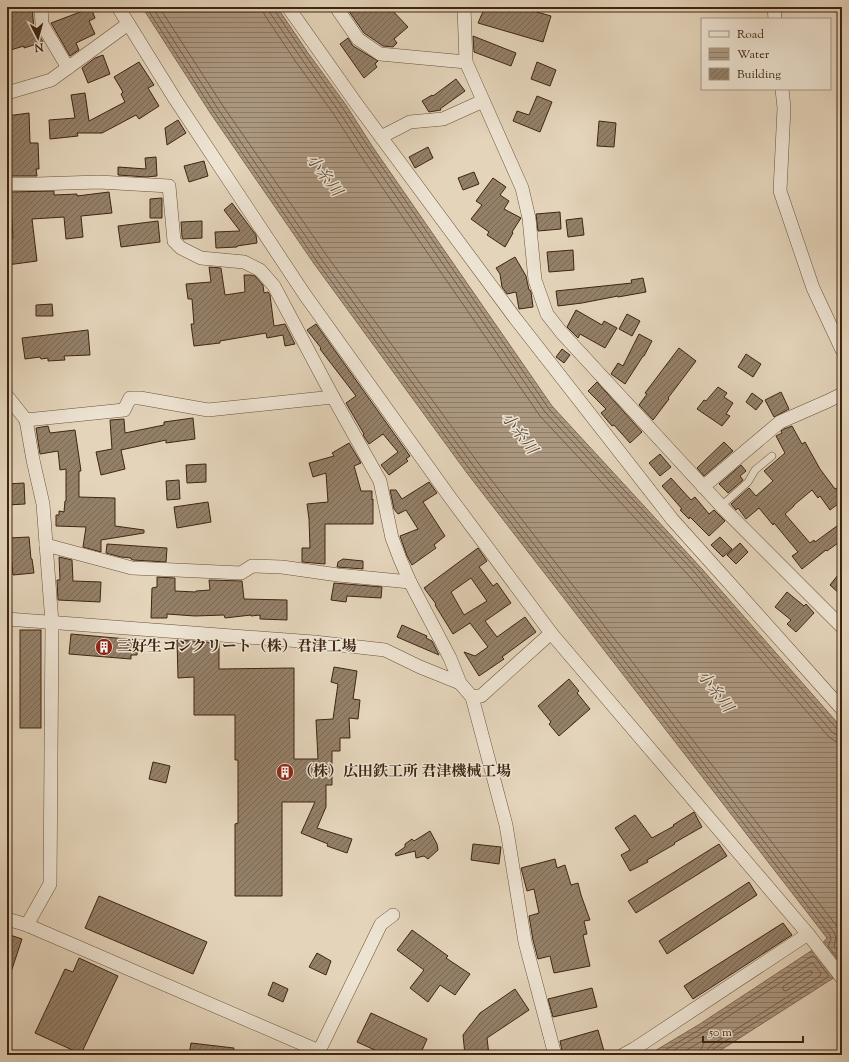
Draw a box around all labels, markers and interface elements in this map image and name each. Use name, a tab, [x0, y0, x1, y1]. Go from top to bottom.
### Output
north arrow	[18, 18, 58, 58]
legend	[701, 18, 831, 90]
text: Road	[737, 26, 764, 44]
text: N	[34, 38, 45, 55]
text: Water	[737, 46, 770, 64]
text: Building	[737, 66, 781, 84]
water label: 小糸川	[299, 150, 348, 204]
water label: 小糸川	[494, 408, 543, 462]
building icon: 三好生コンクリート（株）君津工場	[94, 637, 114, 657]
place label: 三好生コンクリート（株）君津工場	[117, 637, 357, 658]
water label: 小糸川	[690, 666, 739, 720]
building icon: （株）広田鉄工所 君津機械工場	[275, 762, 295, 782]
place label: （株）広田鉄工所 君津機械工場	[298, 762, 511, 783]
scale bar	[703, 1018, 803, 1044]
text: 50 m	[708, 1024, 732, 1042]

